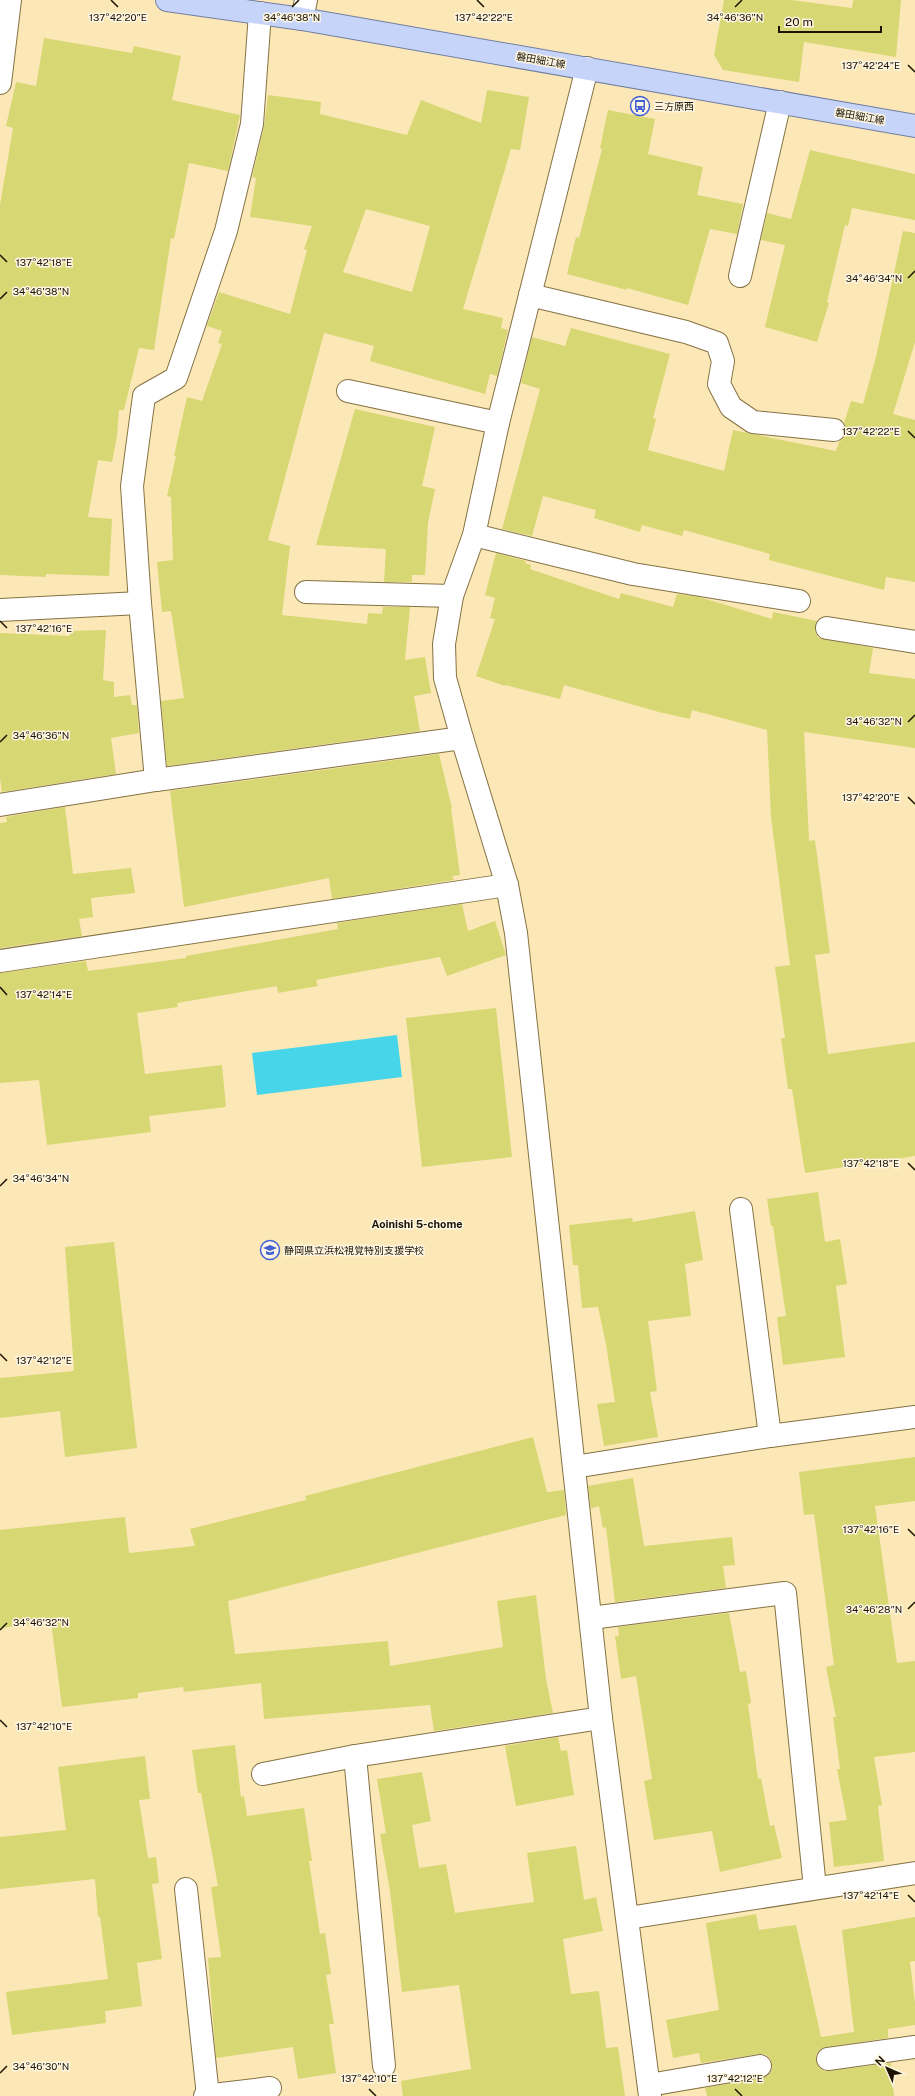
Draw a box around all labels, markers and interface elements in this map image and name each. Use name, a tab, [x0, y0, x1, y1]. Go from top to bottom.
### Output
scale bar	[779, 8, 881, 34]
text: 137°42'20"E	[89, 11, 147, 23]
text: 34°46'38"N	[264, 11, 320, 23]
text: 137°42'22"E	[455, 11, 513, 23]
text: 34°46'36"N	[707, 11, 763, 23]
text: 20 m	[785, 15, 813, 29]
street label: 磐田細江線	[515, 50, 567, 70]
text: 137°42'24"E	[842, 59, 900, 71]
bus stop icon: 三方原西	[629, 95, 651, 117]
place label: 三方原西	[654, 100, 694, 112]
street label: 磐田細江線	[834, 106, 886, 126]
text: 137°42'18"E	[16, 256, 72, 268]
text: 34°46'34"N	[846, 272, 902, 284]
text: 34°46'38"N	[13, 285, 69, 297]
text: 137°42'22"E	[842, 425, 900, 437]
text: 137°42'16"E	[16, 622, 72, 634]
text: 34°46'32"N	[846, 715, 902, 727]
text: 34°46'36"N	[13, 729, 69, 741]
text: 137°42'20"E	[842, 791, 900, 803]
text: 137°42'14"E	[16, 988, 72, 1000]
text: 137°42'18"E	[843, 1157, 899, 1169]
text: 34°46'34"N	[13, 1172, 69, 1184]
district label: Aoinishi 5-chome	[371, 1218, 463, 1230]
school or university icon: 静岡県立浜松視覚特別支援学校	[259, 1239, 281, 1261]
place label: 静岡県立浜松視覚特別支援学校	[284, 1244, 424, 1256]
text: 137°42'12"E	[16, 1354, 72, 1366]
text: 137°42'16"E	[843, 1523, 899, 1535]
text: 34°46'28"N	[846, 1603, 902, 1615]
text: 34°46'32"N	[13, 1616, 69, 1628]
text: 137°42'10"E	[16, 1720, 72, 1732]
text: 137°42'14"E	[843, 1889, 899, 1901]
north arrow	[867, 2048, 907, 2088]
text: N	[873, 2054, 887, 2068]
text: 34°46'30"N	[13, 2060, 69, 2072]
text: 137°42'10"E	[341, 2072, 397, 2084]
text: 137°42'12"E	[707, 2072, 763, 2084]

